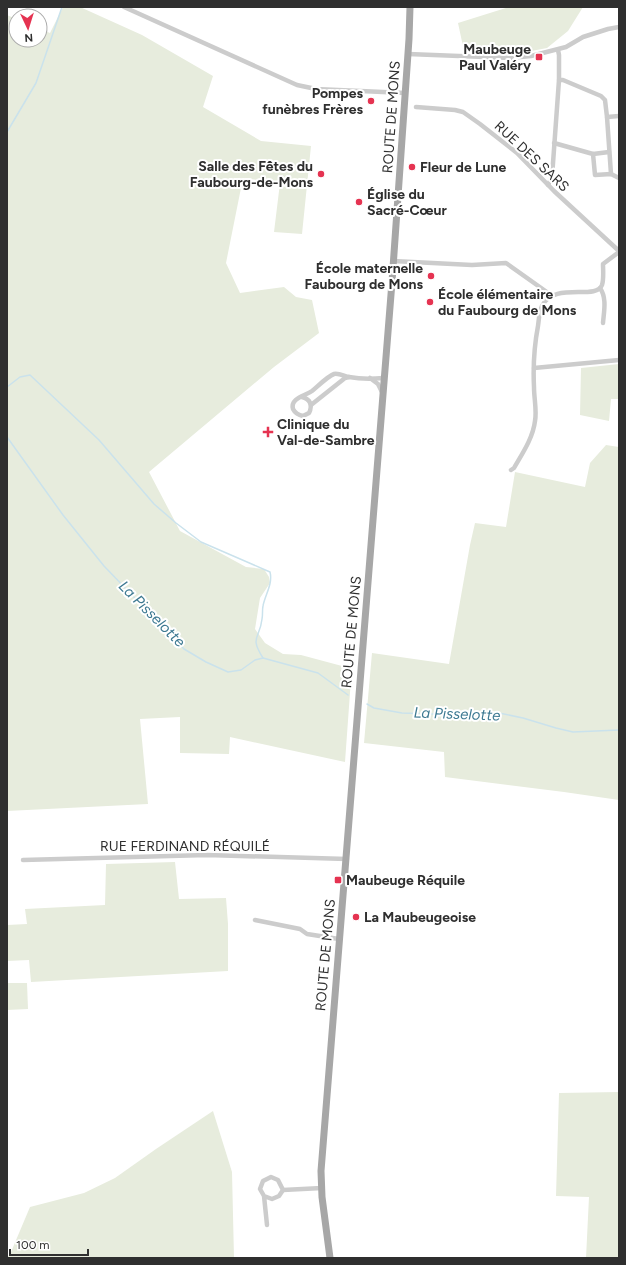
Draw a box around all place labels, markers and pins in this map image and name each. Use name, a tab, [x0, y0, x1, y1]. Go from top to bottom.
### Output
place label: Maubeuge Paul Valéry	[459, 41, 532, 74]
marker: Maubeuge Paul Valéry	[534, 52, 544, 62]
place label: Pompes funèbres Frères	[262, 85, 363, 118]
marker: Pompes funèbres Frères	[366, 96, 376, 106]
place label: Salle des Fêtes du Faubourg-de-Mons	[190, 158, 313, 191]
place label: Fleur de Lune	[420, 159, 506, 176]
marker: Fleur de Lune	[407, 162, 417, 172]
marker: Salle des Fêtes du Faubourg-de-Mons	[316, 169, 326, 179]
place label: Église du Sacré-Cœur	[367, 186, 447, 219]
marker: Église du Sacré-Cœur	[354, 197, 364, 207]
place label: École maternelle Faubourg de Mons	[304, 260, 423, 293]
marker: École maternelle Faubourg de Mons	[426, 271, 436, 281]
place label: École élémentaire du Faubourg de Mons	[438, 286, 577, 319]
marker: École élémentaire du Faubourg de Mons	[425, 297, 435, 307]
place label: Clinique du Val-de-Sambre	[277, 416, 375, 449]
marker: Clinique du Val-de-Sambre	[262, 426, 274, 438]
place label: Maubeuge Réquile	[346, 872, 465, 889]
marker: Maubeuge Réquile	[333, 875, 343, 885]
place label: La Maubeugeoise	[364, 909, 476, 926]
marker: La Maubeugeoise	[351, 912, 361, 922]

